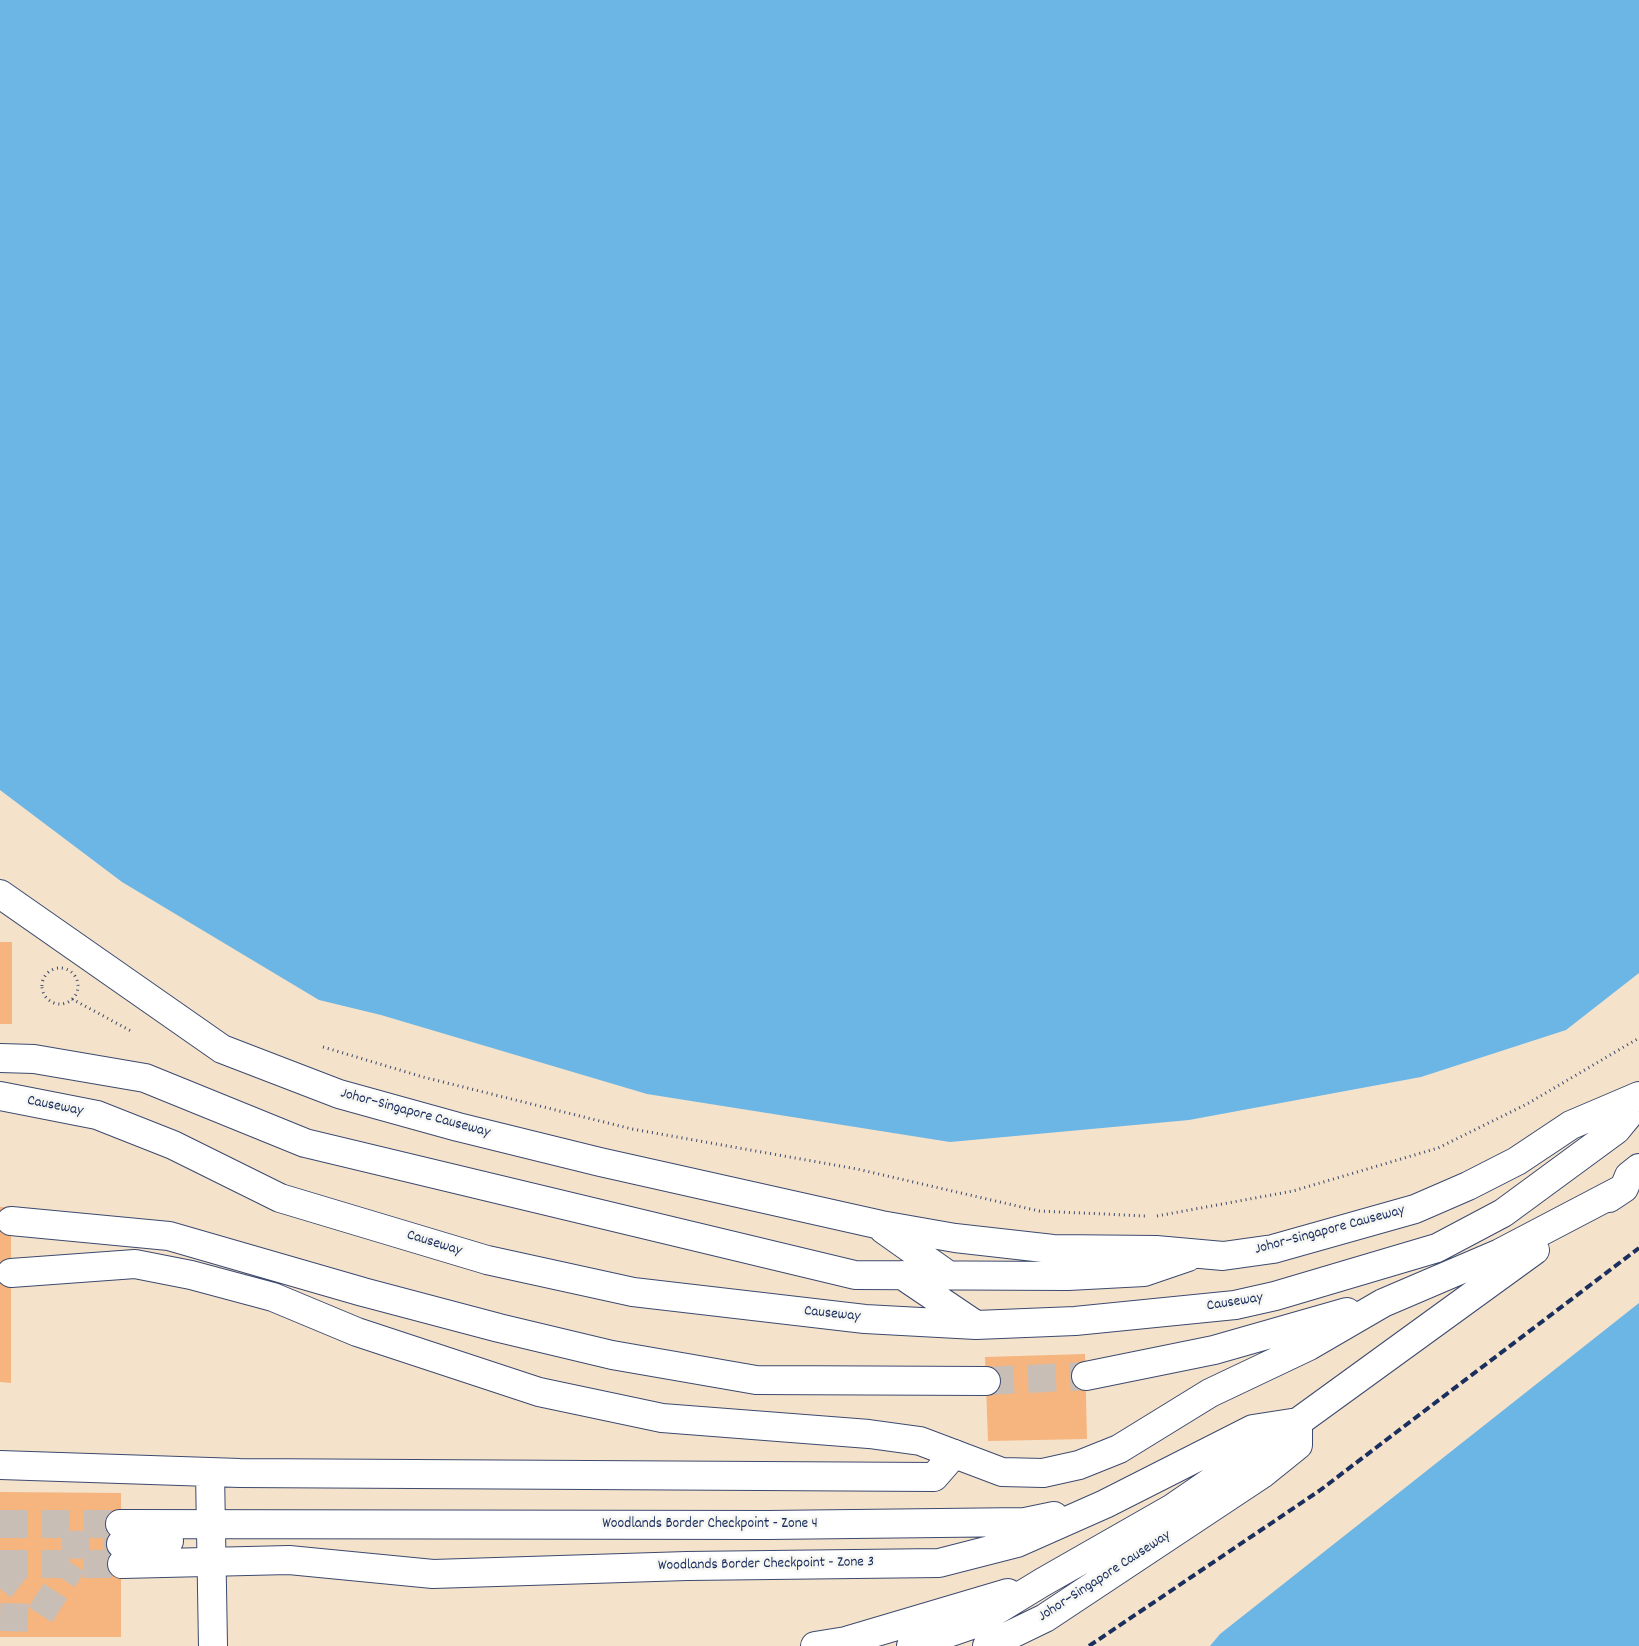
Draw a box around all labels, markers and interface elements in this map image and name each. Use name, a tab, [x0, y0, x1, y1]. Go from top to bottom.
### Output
street label: Johor–Singapore Causeway	[338, 1085, 492, 1143]
street label: Causeway	[26, 1093, 84, 1121]
street label: Johor–Singapore Causeway	[1253, 1202, 1407, 1260]
street label: Causeway	[404, 1227, 464, 1261]
street label: Causeway	[1206, 1290, 1264, 1316]
street label: Causeway	[803, 1303, 861, 1327]
street label: Woodlands Border Checkpoint - Zone 4	[602, 1516, 818, 1534]
street label: Johor–Singapore Causeway	[1035, 1527, 1175, 1627]
street label: Woodlands Border Checkpoint - Zone 3	[658, 1554, 874, 1576]

